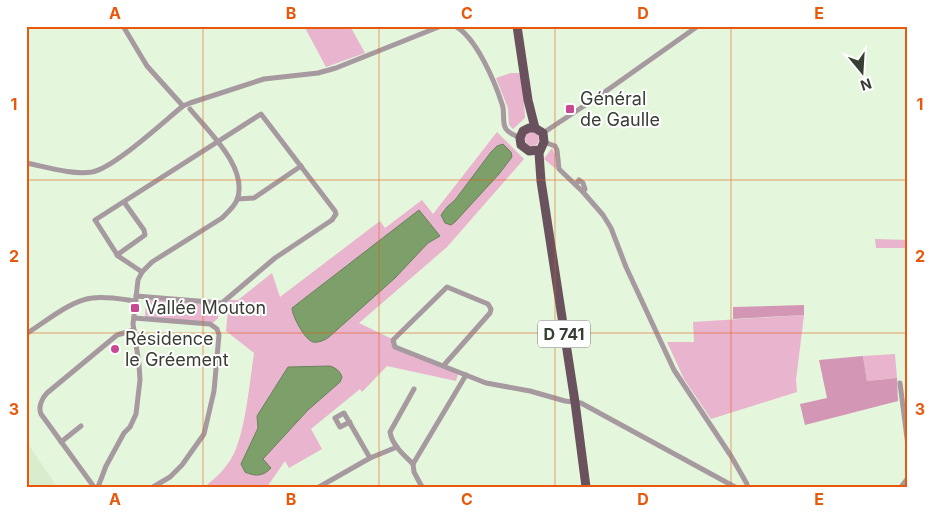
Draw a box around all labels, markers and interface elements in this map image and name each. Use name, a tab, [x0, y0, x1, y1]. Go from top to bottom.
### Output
text: A	[109, 3, 121, 23]
text: B	[286, 3, 296, 23]
text: C	[461, 3, 473, 23]
text: D	[637, 3, 649, 23]
text: E	[814, 3, 824, 23]
north arrow	[836, 48, 886, 98]
text: N	[858, 75, 874, 95]
place label: Général de Gaulle	[580, 88, 660, 130]
text: 1	[11, 94, 17, 114]
text: 1	[917, 94, 923, 114]
marker: Général de Gaulle	[564, 103, 576, 115]
text: 2	[9, 246, 19, 266]
text: 2	[915, 246, 925, 266]
place label: Vallée Mouton	[145, 297, 266, 318]
marker: Vallée Mouton	[129, 302, 141, 314]
road number: D 741	[538, 320, 590, 348]
place label: Résidence le Gréement	[125, 328, 229, 370]
marker: Résidence le Gréement	[109, 343, 121, 355]
text: 3	[9, 399, 19, 419]
text: 3	[915, 399, 925, 419]
text: A	[109, 489, 121, 509]
text: B	[286, 489, 296, 509]
text: C	[461, 489, 473, 509]
text: D	[637, 489, 649, 509]
text: E	[814, 489, 824, 509]

